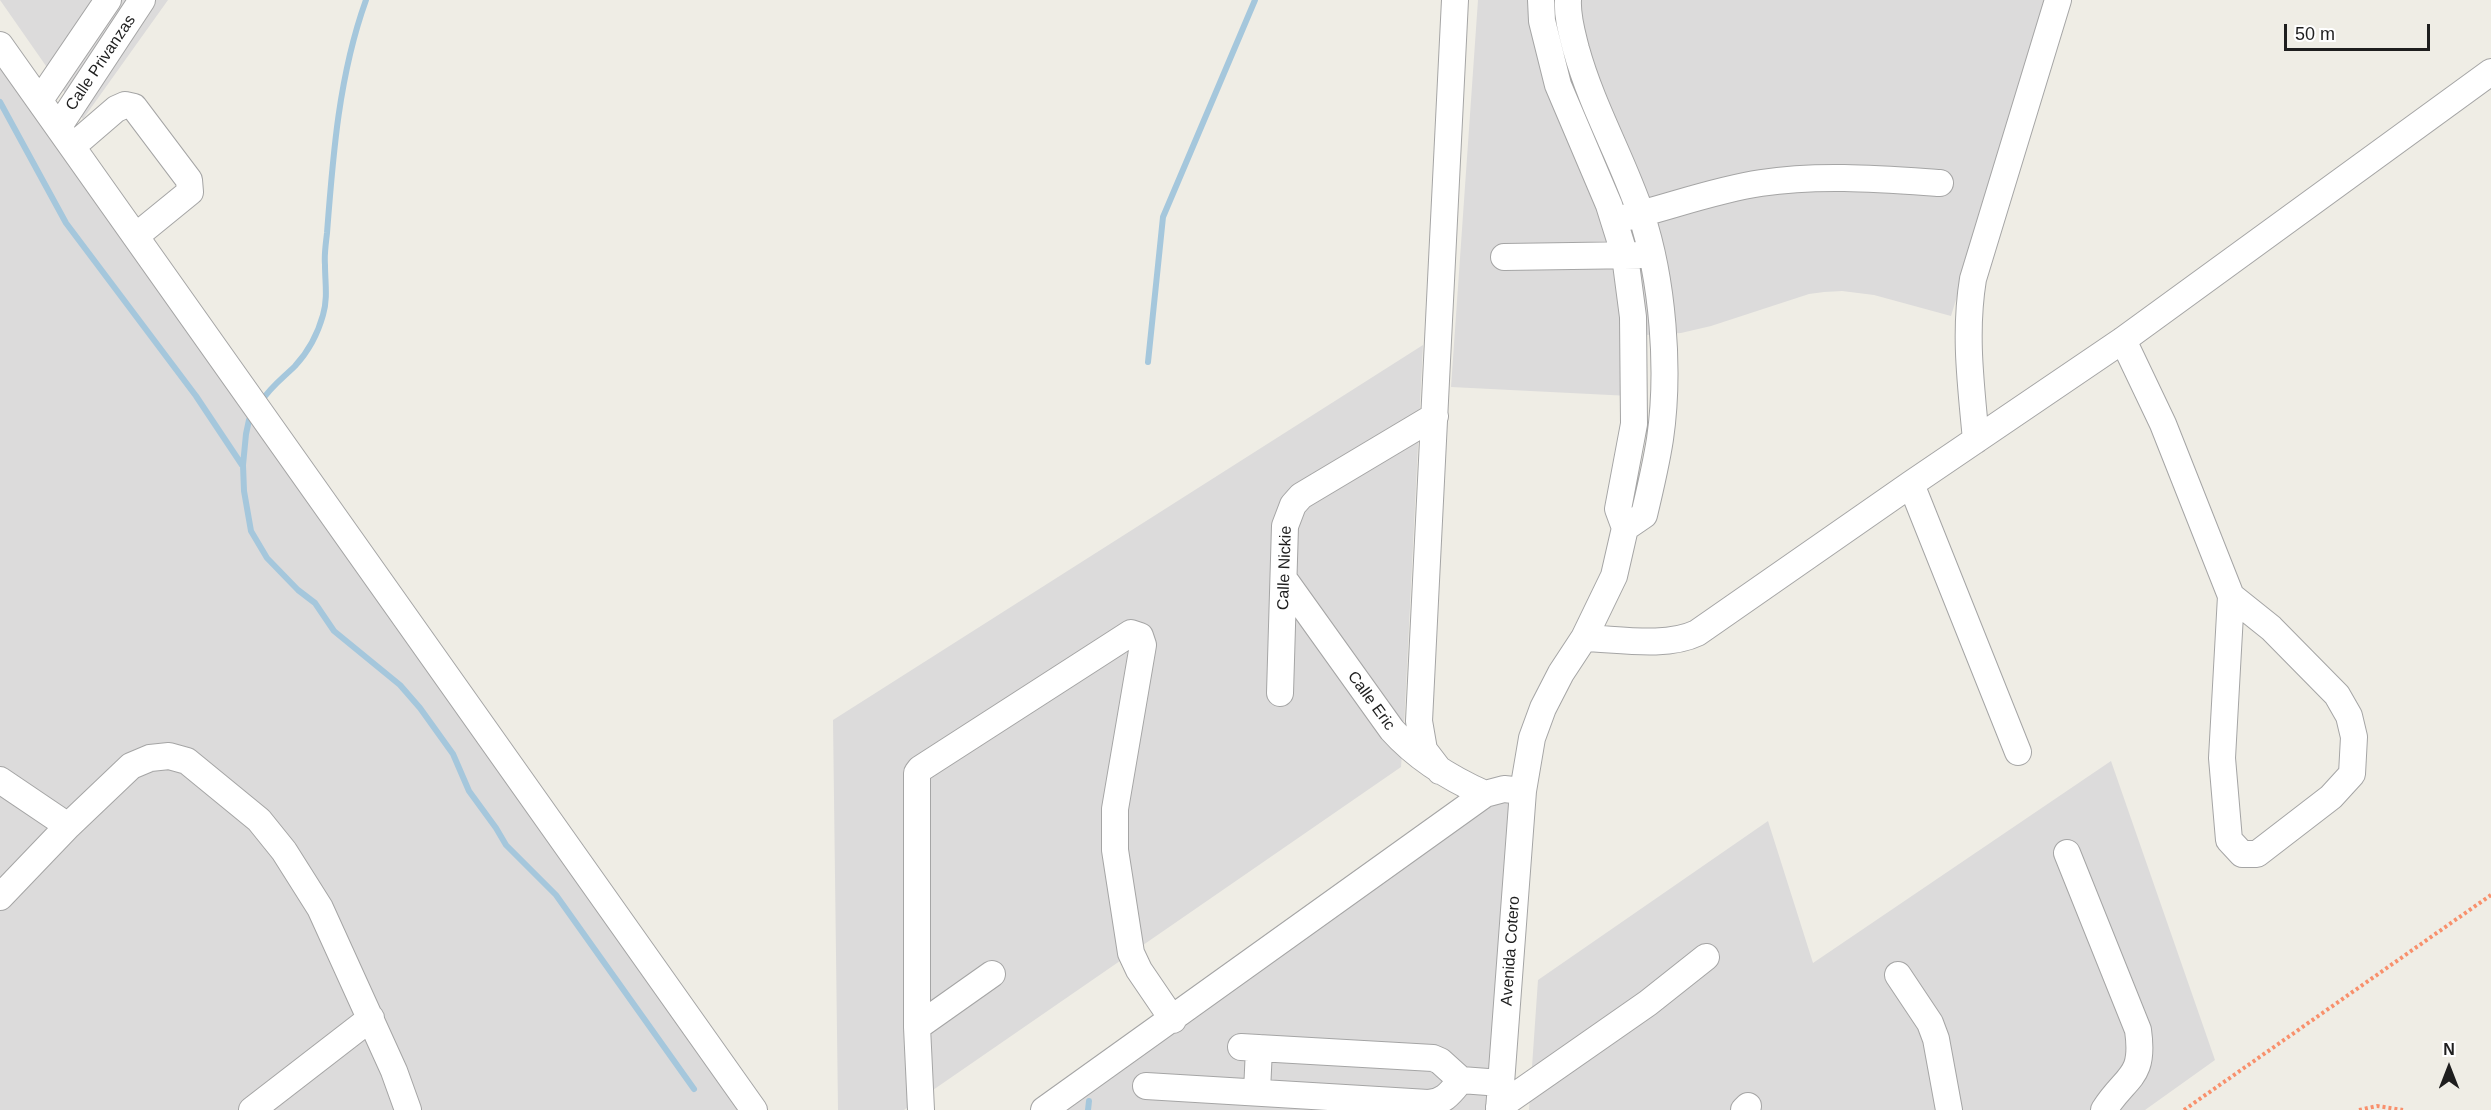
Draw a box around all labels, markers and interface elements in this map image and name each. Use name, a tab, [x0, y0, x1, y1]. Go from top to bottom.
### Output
street label: Calle Privanzas	[62, 12, 140, 114]
scale bar	[2287, 12, 2432, 50]
text: 50 m	[2295, 24, 2335, 44]
street label: Calle Nickie	[1274, 525, 1296, 611]
street label: Calle Eric	[1343, 668, 1399, 734]
street label: Avenida Cotero	[1498, 895, 1524, 1007]
north arrow	[2419, 1038, 2479, 1098]
text: N	[2443, 1041, 2455, 1058]

